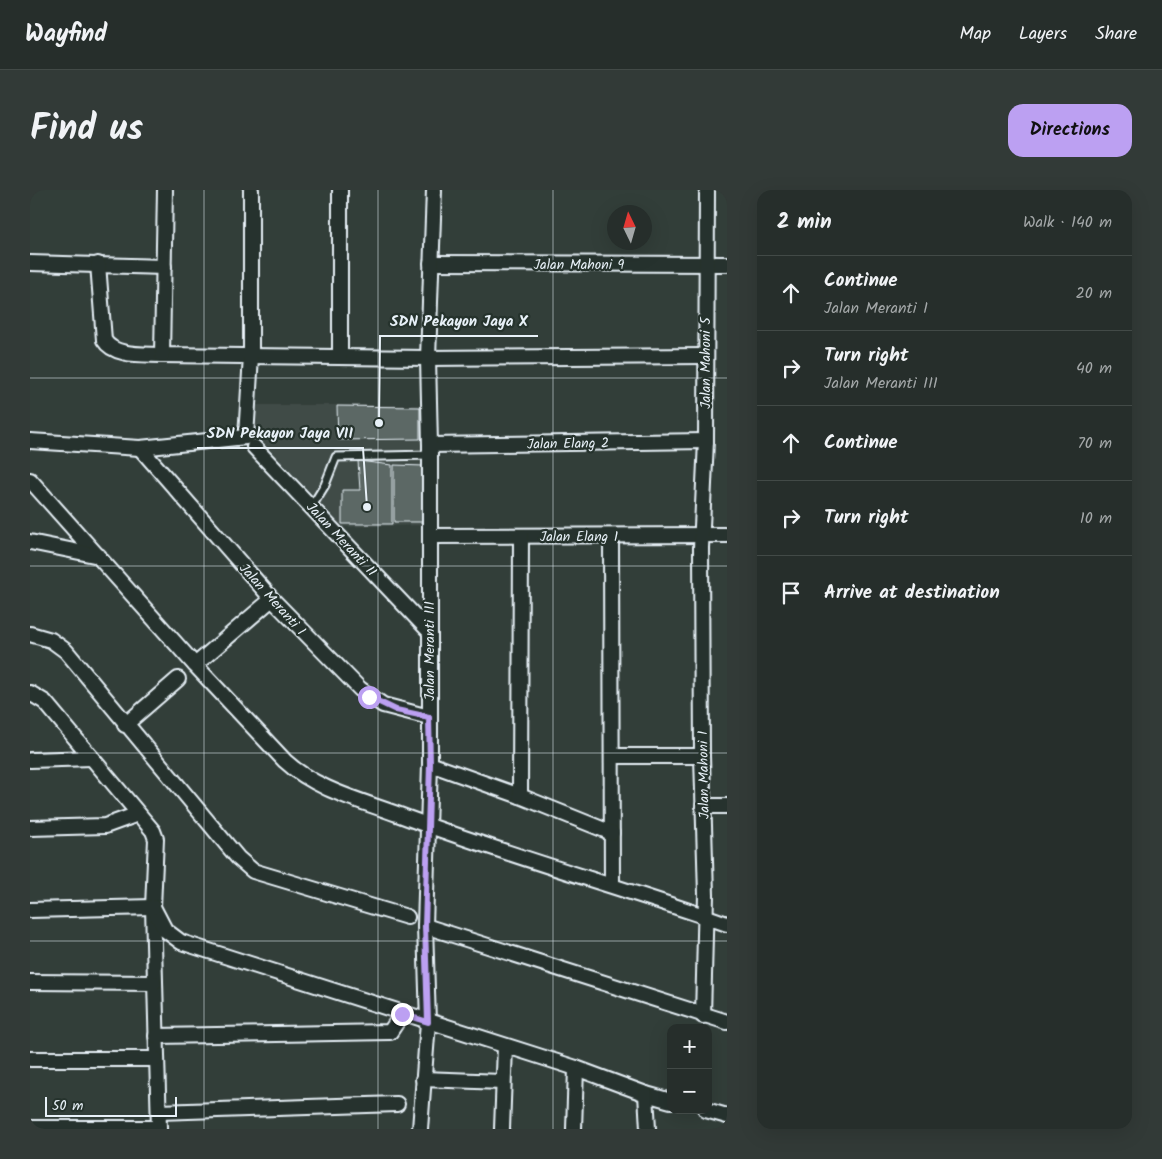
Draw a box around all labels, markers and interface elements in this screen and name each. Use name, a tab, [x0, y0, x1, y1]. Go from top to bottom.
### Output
text: Wayfind	[25, 15, 107, 54]
text: Map	[960, 20, 991, 49]
text: Layers	[1019, 20, 1067, 49]
text: Share	[1095, 20, 1137, 49]
text: Find us	[30, 102, 143, 158]
button: Directions	[1008, 104, 1132, 157]
north arrow	[607, 205, 652, 250]
text: 2 min	[777, 206, 832, 239]
text: Walk · 140 m	[1023, 210, 1112, 235]
street label: Jalan Mahoni 9	[534, 254, 625, 276]
text: Continue	[824, 266, 897, 296]
icon: ahead	[777, 279, 805, 307]
text: 20 m	[1076, 281, 1112, 306]
text: Jalan Meranti I	[824, 296, 928, 321]
callout: SDN Pekayon Jaya X	[380, 306, 538, 336]
text: SDN Pekayon Jaya X	[390, 310, 529, 334]
street label: Jalan Mahoni 5	[695, 316, 717, 409]
text: Turn right	[824, 341, 909, 371]
icon: right	[777, 354, 805, 382]
text: 40 m	[1076, 356, 1112, 381]
text: Jalan Meranti III	[824, 371, 938, 396]
callout: SDN Pekayon Jaya VII	[197, 418, 363, 448]
text: SDN Pekayon Jaya VII	[207, 422, 353, 446]
text: Continue	[824, 428, 897, 458]
icon: ahead	[777, 429, 805, 457]
text: 70 m	[1077, 431, 1112, 456]
street label: Jalan Elang 2	[527, 432, 609, 456]
street label: Jalan Meranti II	[301, 497, 382, 582]
text: Turn right	[824, 503, 909, 533]
icon: right	[777, 504, 805, 532]
text: 10 m	[1080, 506, 1112, 531]
street label: Jalan Elang 1	[540, 526, 618, 548]
street label: Jalan Meranti I	[234, 559, 311, 641]
text: Arrive at destination	[824, 578, 1000, 608]
icon: arrive	[777, 579, 805, 607]
street label: Jalan Meranti III	[419, 601, 441, 701]
route start	[358, 686, 381, 709]
street label: Jalan Mahoni I	[692, 731, 716, 819]
route end	[391, 1003, 414, 1026]
map controls	[667, 1024, 712, 1114]
button: +	[667, 1024, 712, 1069]
button: −	[667, 1069, 712, 1114]
scale bar	[45, 1094, 178, 1117]
text: 50 m	[52, 1095, 83, 1117]

